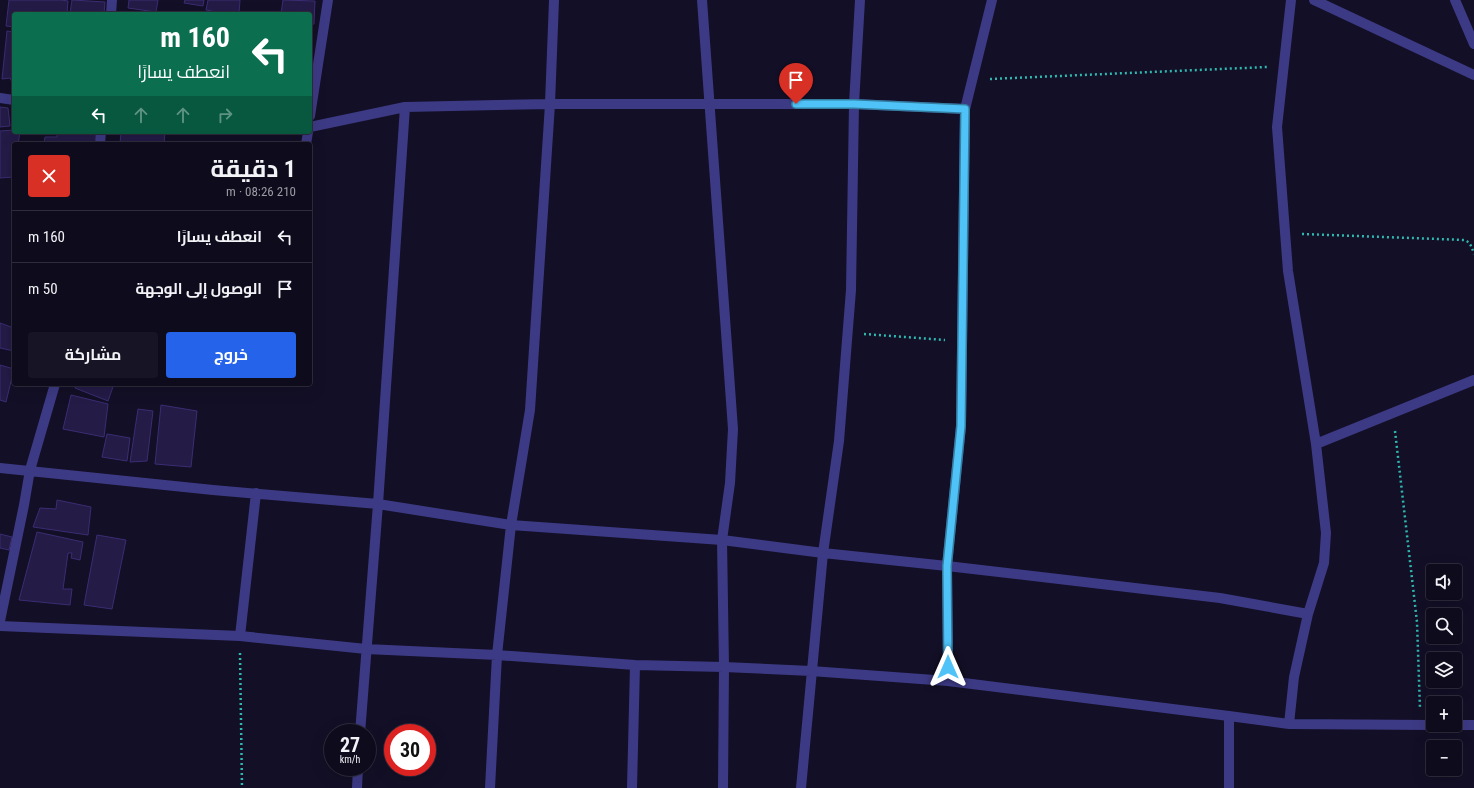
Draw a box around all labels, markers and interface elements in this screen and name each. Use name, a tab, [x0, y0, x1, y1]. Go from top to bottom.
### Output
text: 160 m	[160, 21, 230, 54]
icon: left	[244, 28, 296, 80]
text: انعطف يسارًا	[137, 61, 230, 82]
pin	[779, 63, 813, 104]
icon: arrive	[785, 69, 807, 91]
icon: left	[88, 104, 110, 126]
icon: ahead	[130, 104, 152, 126]
icon: ahead	[172, 104, 194, 126]
icon: right	[214, 104, 236, 126]
button: close	[28, 155, 70, 197]
text: 1 دقيقة	[210, 155, 296, 183]
text: 210 m · 08:26	[226, 184, 296, 199]
icon: left	[274, 226, 296, 248]
text: 160 m	[28, 228, 65, 246]
text: انعطف يسارًا	[177, 228, 262, 246]
icon: arrive	[274, 278, 296, 300]
text: 50 m	[28, 280, 58, 298]
text: الوصول إلى الوجهة	[136, 280, 262, 298]
button: مشاركة	[28, 332, 158, 378]
button: خروج	[166, 332, 296, 378]
map controls	[1426, 564, 1462, 776]
button: sound	[1426, 564, 1462, 600]
button: search	[1426, 608, 1462, 644]
position arrow	[927, 646, 969, 688]
button: layers	[1426, 652, 1462, 688]
button: +	[1426, 696, 1462, 732]
speed limit sign: 30	[384, 724, 436, 776]
text: 27	[340, 733, 360, 757]
button: −	[1426, 740, 1462, 776]
text: km/h	[340, 754, 360, 765]

